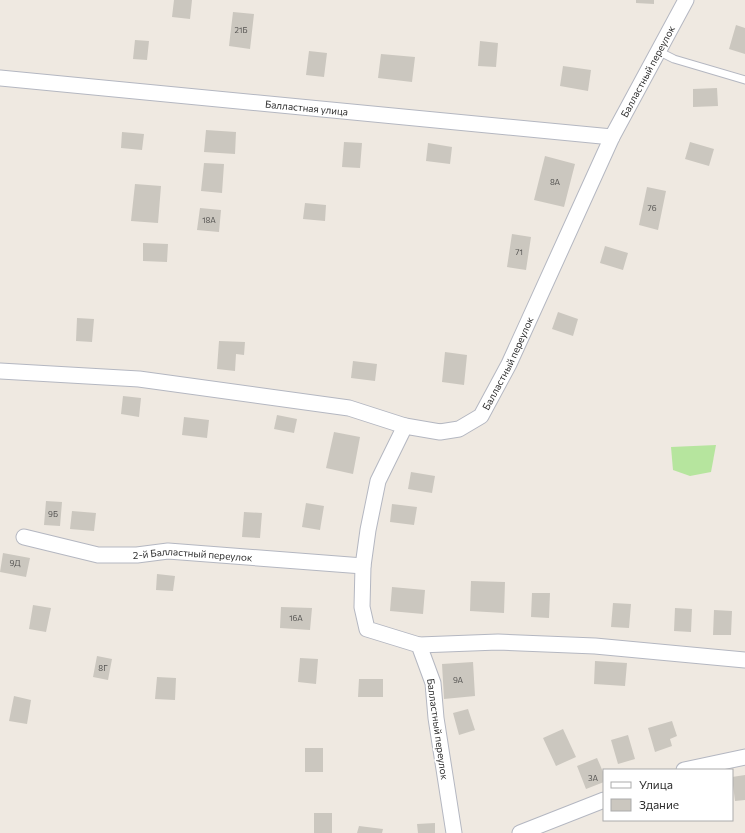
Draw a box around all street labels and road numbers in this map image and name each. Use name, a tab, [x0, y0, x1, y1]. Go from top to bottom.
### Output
street label: Балластный переулок	[618, 23, 677, 119]
street label: Балластная улица	[265, 98, 349, 118]
street label: Балластный переулок	[479, 314, 536, 412]
street label: 2-й Балластный переулок	[133, 545, 253, 564]
street label: Балластный переулок	[425, 677, 451, 781]

